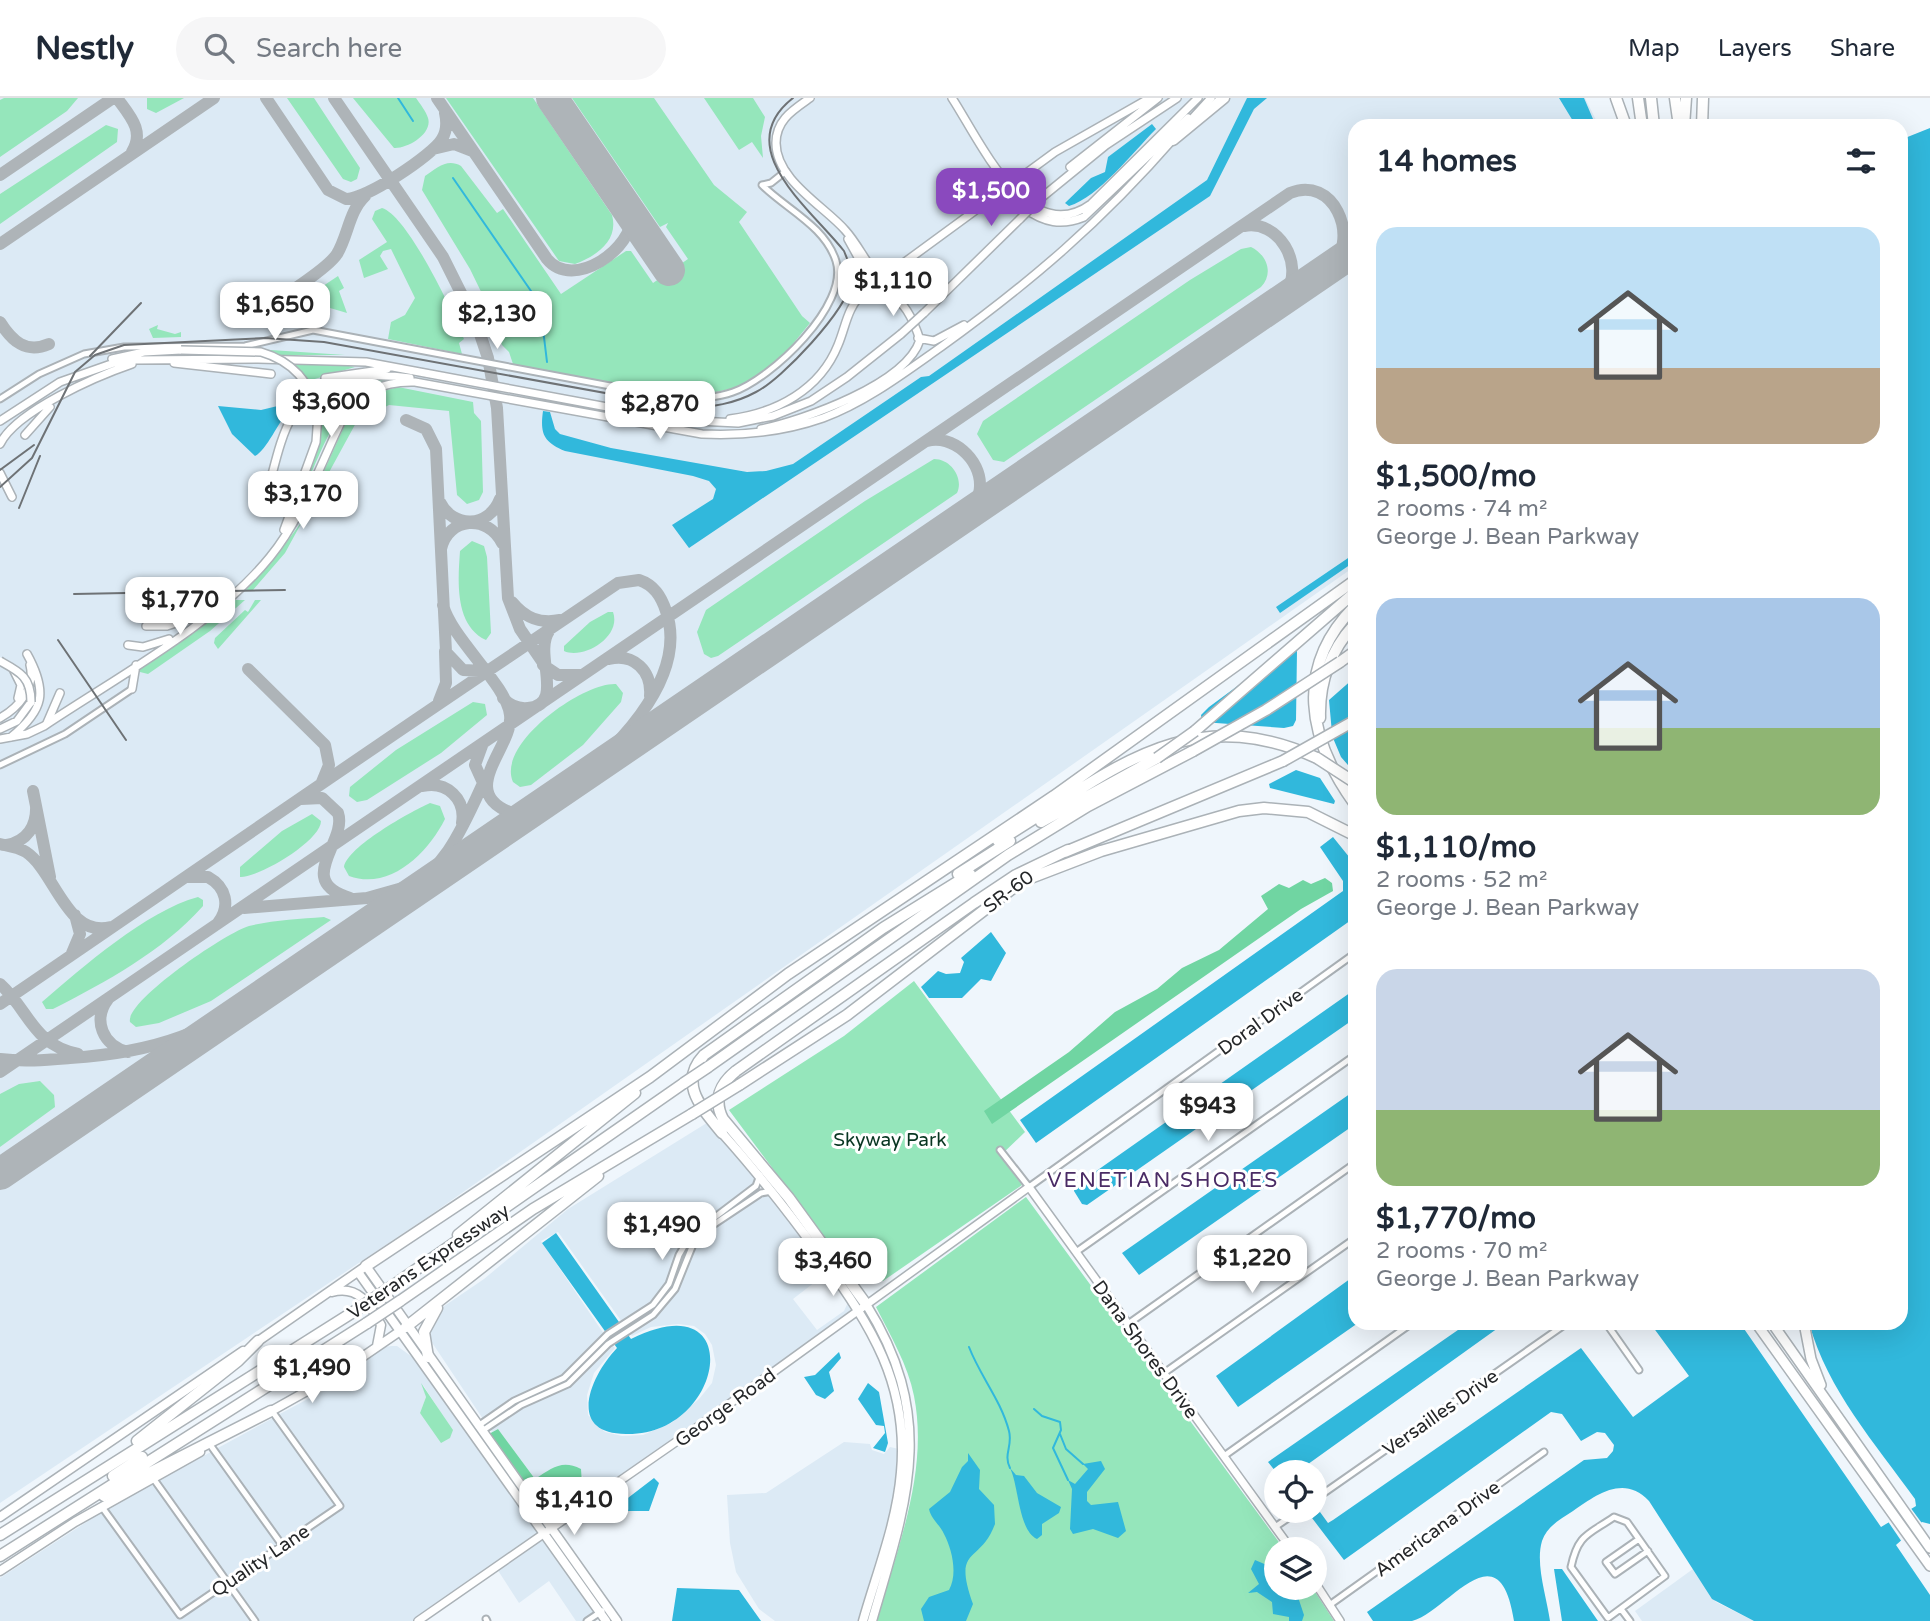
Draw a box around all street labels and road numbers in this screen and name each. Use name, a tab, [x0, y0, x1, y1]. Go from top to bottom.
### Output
street label: SR-60	[979, 866, 1038, 918]
street label: Doral Drive	[1214, 984, 1307, 1060]
street label: Veterans Expressway	[344, 1199, 514, 1324]
street label: Dana Shores Drive	[1088, 1276, 1203, 1423]
street label: George Road	[671, 1364, 780, 1452]
street label: Versailles Drive	[1379, 1365, 1502, 1461]
street label: Americana Drive	[1371, 1476, 1504, 1582]
street label: Quality Lane	[207, 1520, 314, 1602]

